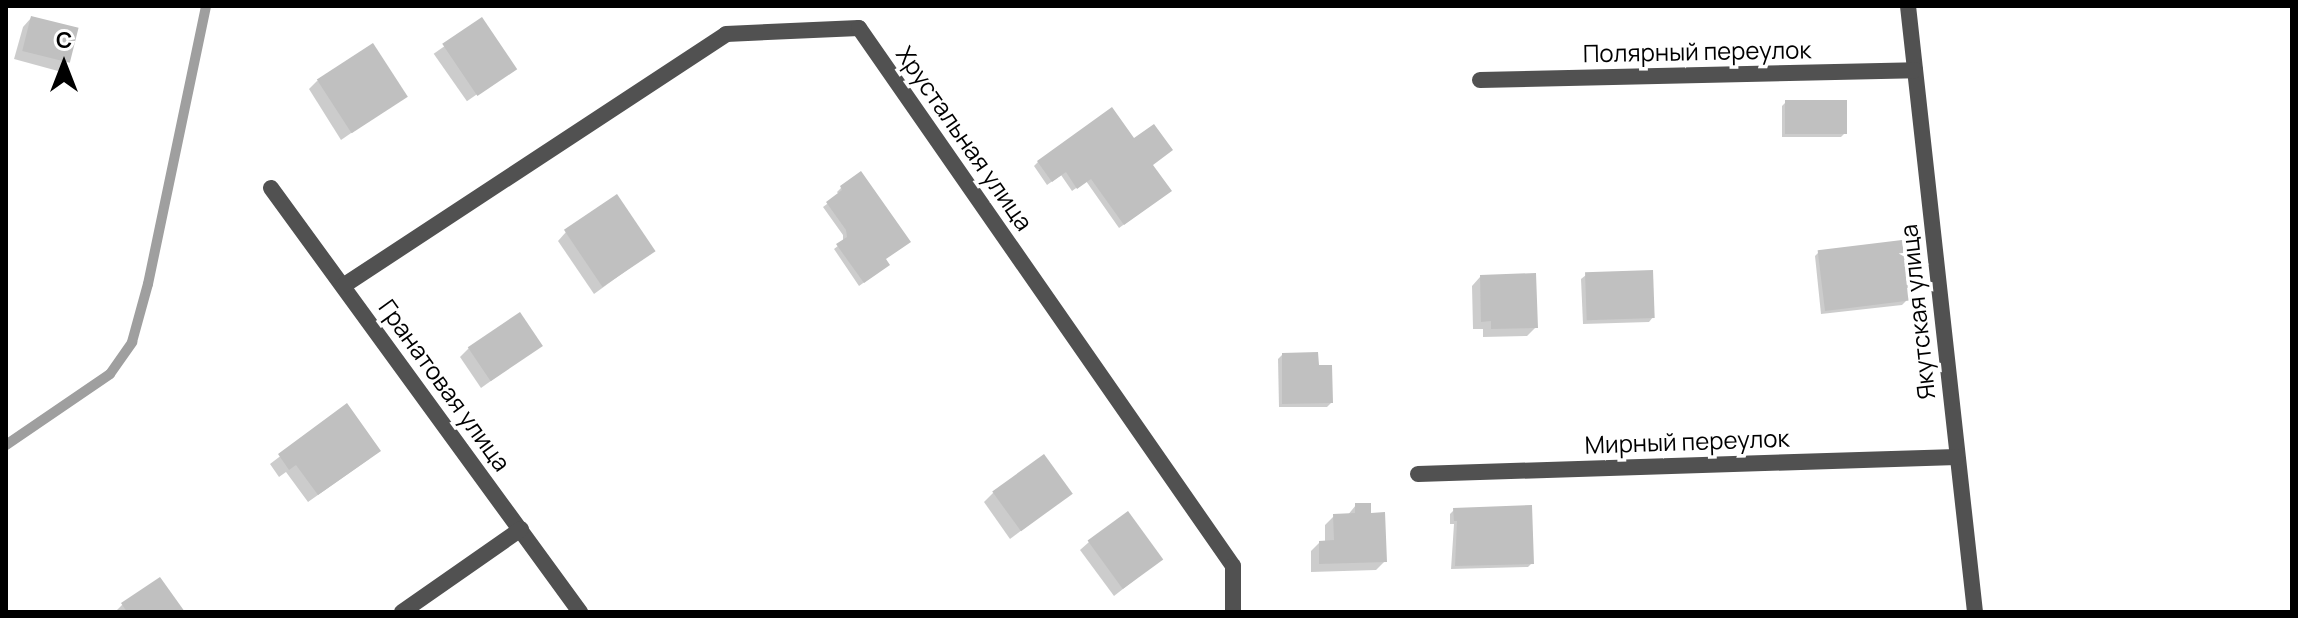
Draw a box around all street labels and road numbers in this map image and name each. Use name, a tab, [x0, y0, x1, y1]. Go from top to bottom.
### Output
street label: Полярный переулок	[1582, 35, 1812, 67]
street label: Хрустальная улица	[891, 40, 1039, 236]
street label: Якутская улица	[1893, 223, 1941, 401]
street label: Гранатовая улица	[373, 294, 517, 476]
street label: Мирный переулок	[1584, 423, 1790, 459]

